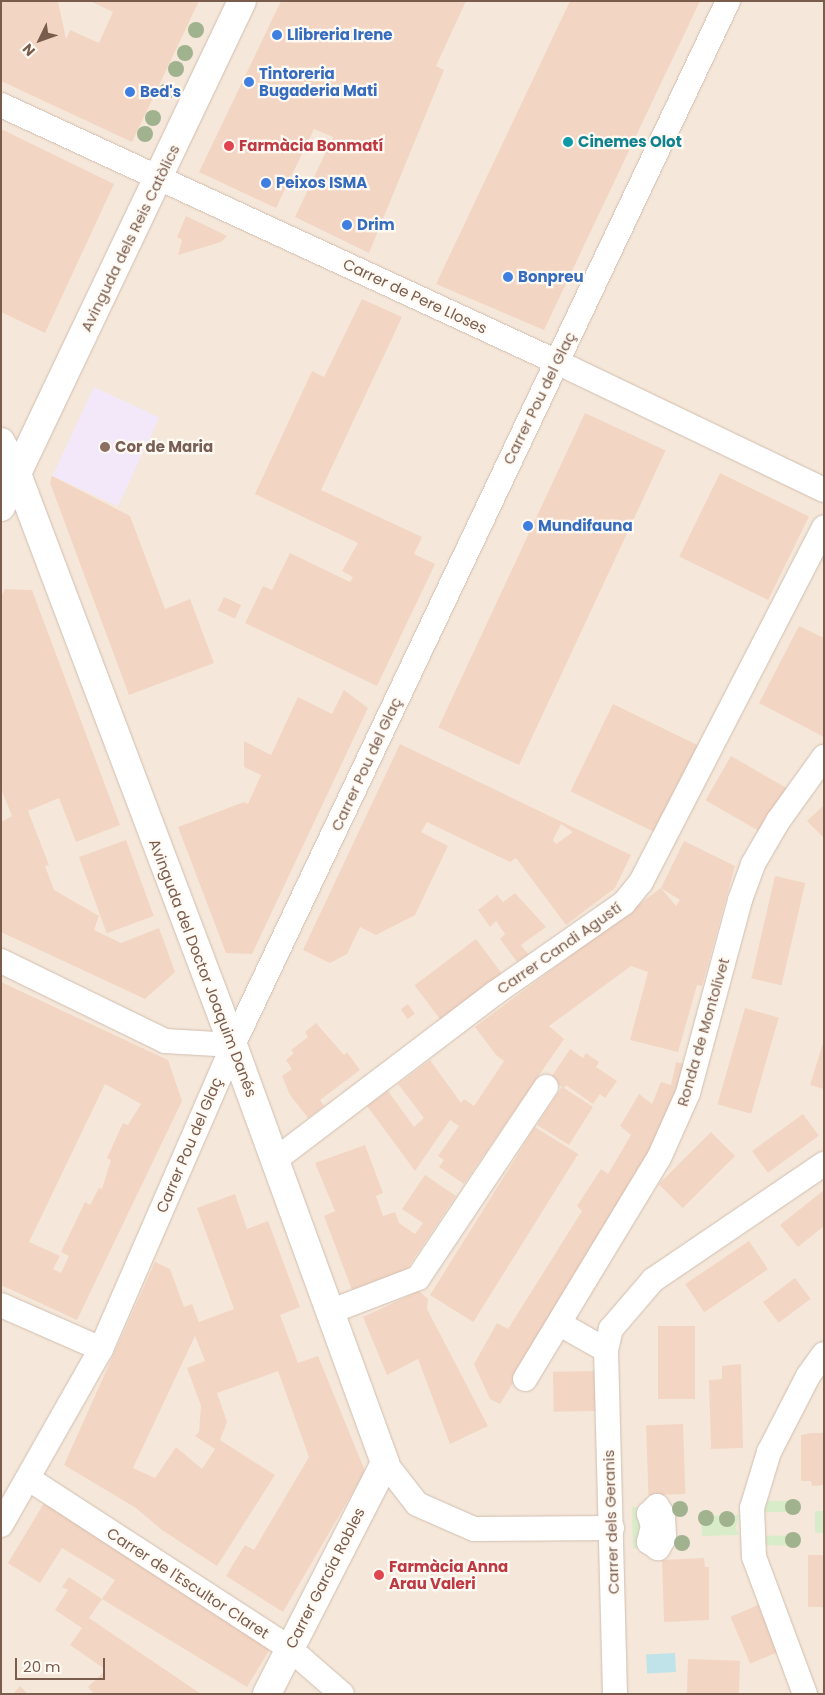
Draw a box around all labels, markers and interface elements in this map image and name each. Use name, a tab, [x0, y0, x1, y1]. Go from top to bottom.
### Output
north arrow	[15, 15, 65, 65]
place label: Llibreria Irene	[287, 26, 392, 44]
marker: Llibreria Irene	[271, 29, 283, 41]
text: N	[18, 39, 40, 61]
place label: Tintoreria Bugaderia Mati	[259, 64, 377, 99]
marker: Tintoreria Bugaderia Mati	[243, 76, 255, 88]
place label: Bed's	[140, 83, 181, 101]
marker: Bed's	[124, 86, 136, 98]
place label: Cinemes Olot	[578, 133, 682, 151]
marker: Cinemes Olot	[562, 136, 574, 148]
place label: Farmàcia Bonmatí	[239, 137, 383, 155]
marker: Farmàcia Bonmatí	[223, 140, 235, 152]
street label: Avinguda dels Reis Catòlics	[77, 142, 183, 334]
place label: Peixos ISMA	[276, 174, 367, 192]
marker: Peixos ISMA	[260, 177, 272, 189]
place label: Drim	[357, 216, 395, 234]
marker: Drim	[341, 219, 353, 231]
street label: Carrer de Pere Lloses	[340, 255, 490, 337]
place label: Bonpreu	[518, 268, 584, 286]
marker: Bonpreu	[502, 271, 514, 283]
street label: Carrer Pou del Glaç	[499, 329, 579, 467]
place label: Cor de Maria	[115, 438, 213, 456]
marker: Cor de Maria	[99, 441, 111, 453]
place label: Mundifauna	[538, 517, 633, 535]
marker: Mundifauna	[522, 520, 534, 532]
street label: Carrer Pou del Glaç	[327, 694, 405, 834]
street label: Avinguda del Doctor Joaquim Danés	[145, 836, 261, 1100]
street label: Carrer Candi Agustí	[493, 898, 625, 998]
street label: Ronda de Montolivet	[673, 956, 733, 1108]
street label: Carrer Pou del Glaç	[152, 1075, 226, 1215]
street label: Carrer dels Geranis	[599, 1449, 623, 1595]
street label: Carrer García Robles	[282, 1504, 368, 1652]
street label: Carrer de l'Escultor Claret	[104, 1524, 272, 1642]
place label: Farmàcia Anna Arau Valeri	[389, 1557, 508, 1592]
marker: Farmàcia Anna Arau Valeri	[373, 1569, 385, 1581]
scale bar	[18, 1648, 108, 1680]
text: 20 m	[23, 1656, 61, 1677]

